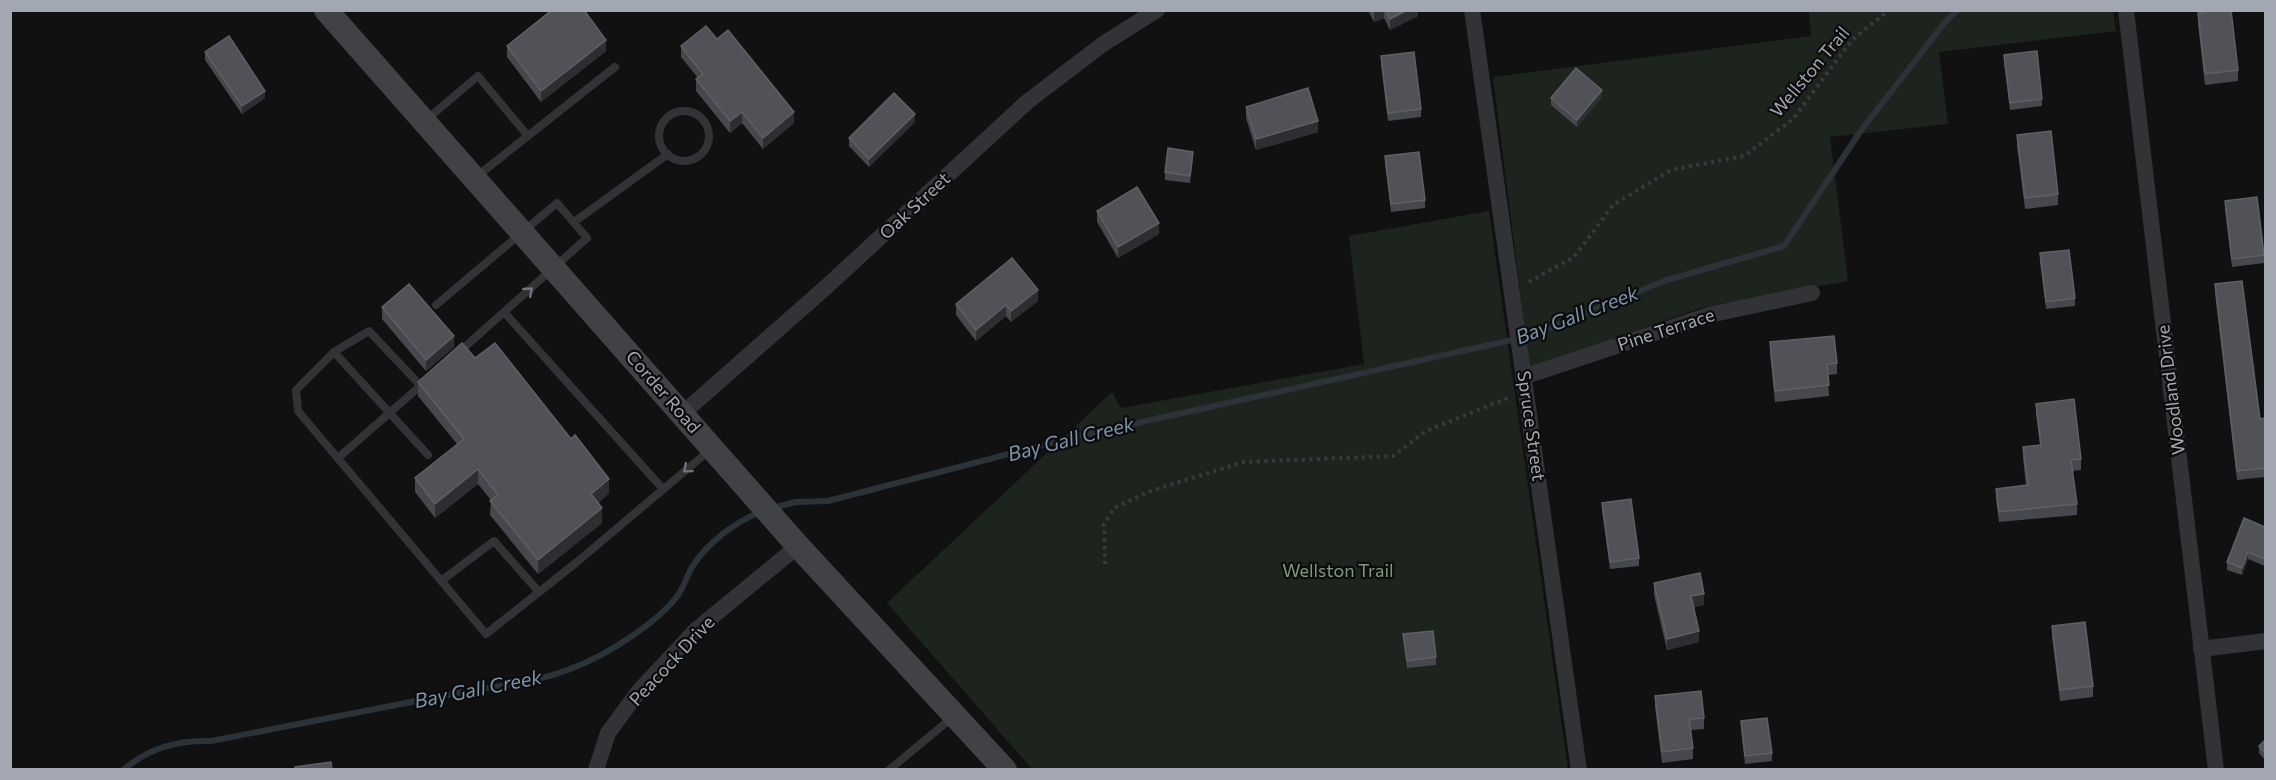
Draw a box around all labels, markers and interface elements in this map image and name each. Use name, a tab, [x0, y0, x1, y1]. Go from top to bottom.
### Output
street label: Wellston Trail	[1765, 22, 1853, 121]
street label: Oak Street	[875, 167, 954, 243]
water label: Bay Gall Creek	[1512, 279, 1642, 348]
one-way arrow	[522, 287, 533, 298]
street label: Pine Terrace	[1614, 303, 1717, 355]
street label: Woodland Drive	[2151, 324, 2189, 456]
street label: Corder Road	[622, 345, 706, 437]
street label: Spruce Street	[1513, 369, 1551, 482]
water label: Bay Gall Creek	[1005, 410, 1138, 465]
one-way arrow	[683, 461, 694, 472]
park label: Wellston Trail	[1282, 559, 1394, 581]
street label: Peacock Drive	[624, 611, 719, 710]
water label: Bay Gall Creek	[412, 664, 545, 712]

